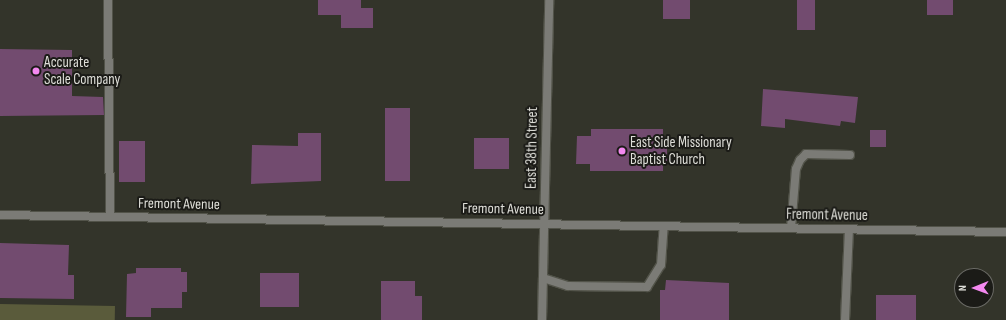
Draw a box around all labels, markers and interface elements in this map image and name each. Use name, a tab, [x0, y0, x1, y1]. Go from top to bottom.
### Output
place label: Accurate Scale Company	[44, 53, 120, 88]
marker: Accurate Scale Company	[31, 66, 41, 76]
street label: East 38th Street	[522, 107, 542, 189]
place label: East Side Missionary Baptist Church	[630, 133, 732, 168]
marker: East Side Missionary Baptist Church	[617, 146, 627, 156]
street label: Fremont Avenue	[138, 194, 220, 214]
street label: Fremont Avenue	[462, 199, 544, 219]
street label: Fremont Avenue	[786, 205, 868, 225]
north arrow	[954, 268, 994, 308]
text: N	[956, 285, 969, 291]

